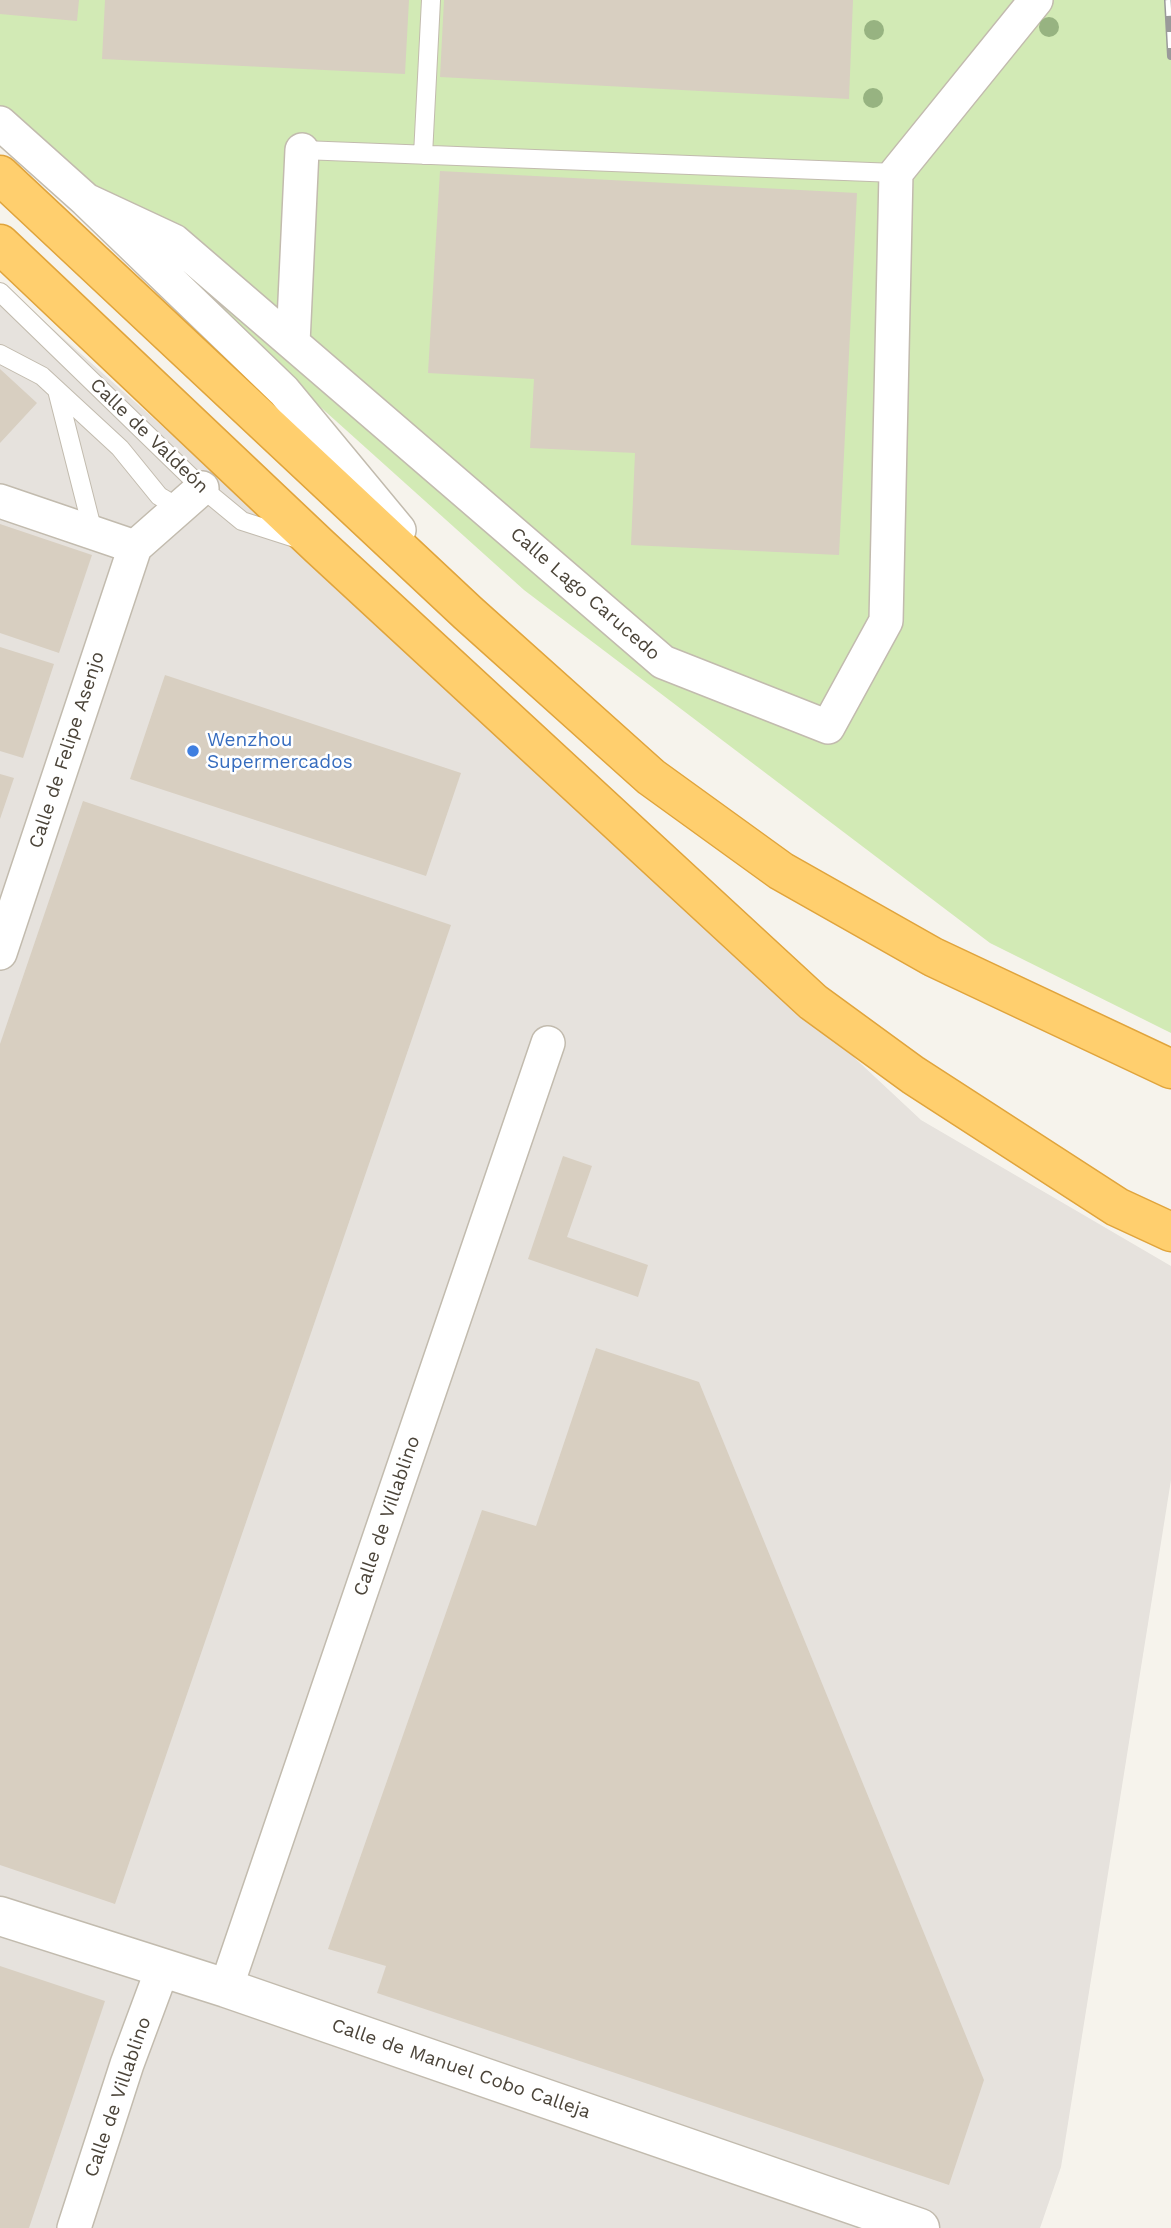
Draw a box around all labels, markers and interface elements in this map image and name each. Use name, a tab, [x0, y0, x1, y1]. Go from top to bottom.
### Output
street label: Calle de Valdeón	[85, 374, 213, 498]
street label: Calle Lago Carucedo	[505, 523, 665, 665]
street label: Calle de Felipe Asenjo	[24, 649, 110, 851]
place label: Wenzhou Supermercados	[207, 729, 353, 773]
marker: Wenzhou Supermercados	[185, 743, 201, 759]
street label: Calle de Villablino	[349, 1433, 425, 1599]
street label: Calle de Villablino	[80, 2014, 156, 2180]
street label: Calle de Manuel Cobo Calleja	[329, 2014, 593, 2124]

